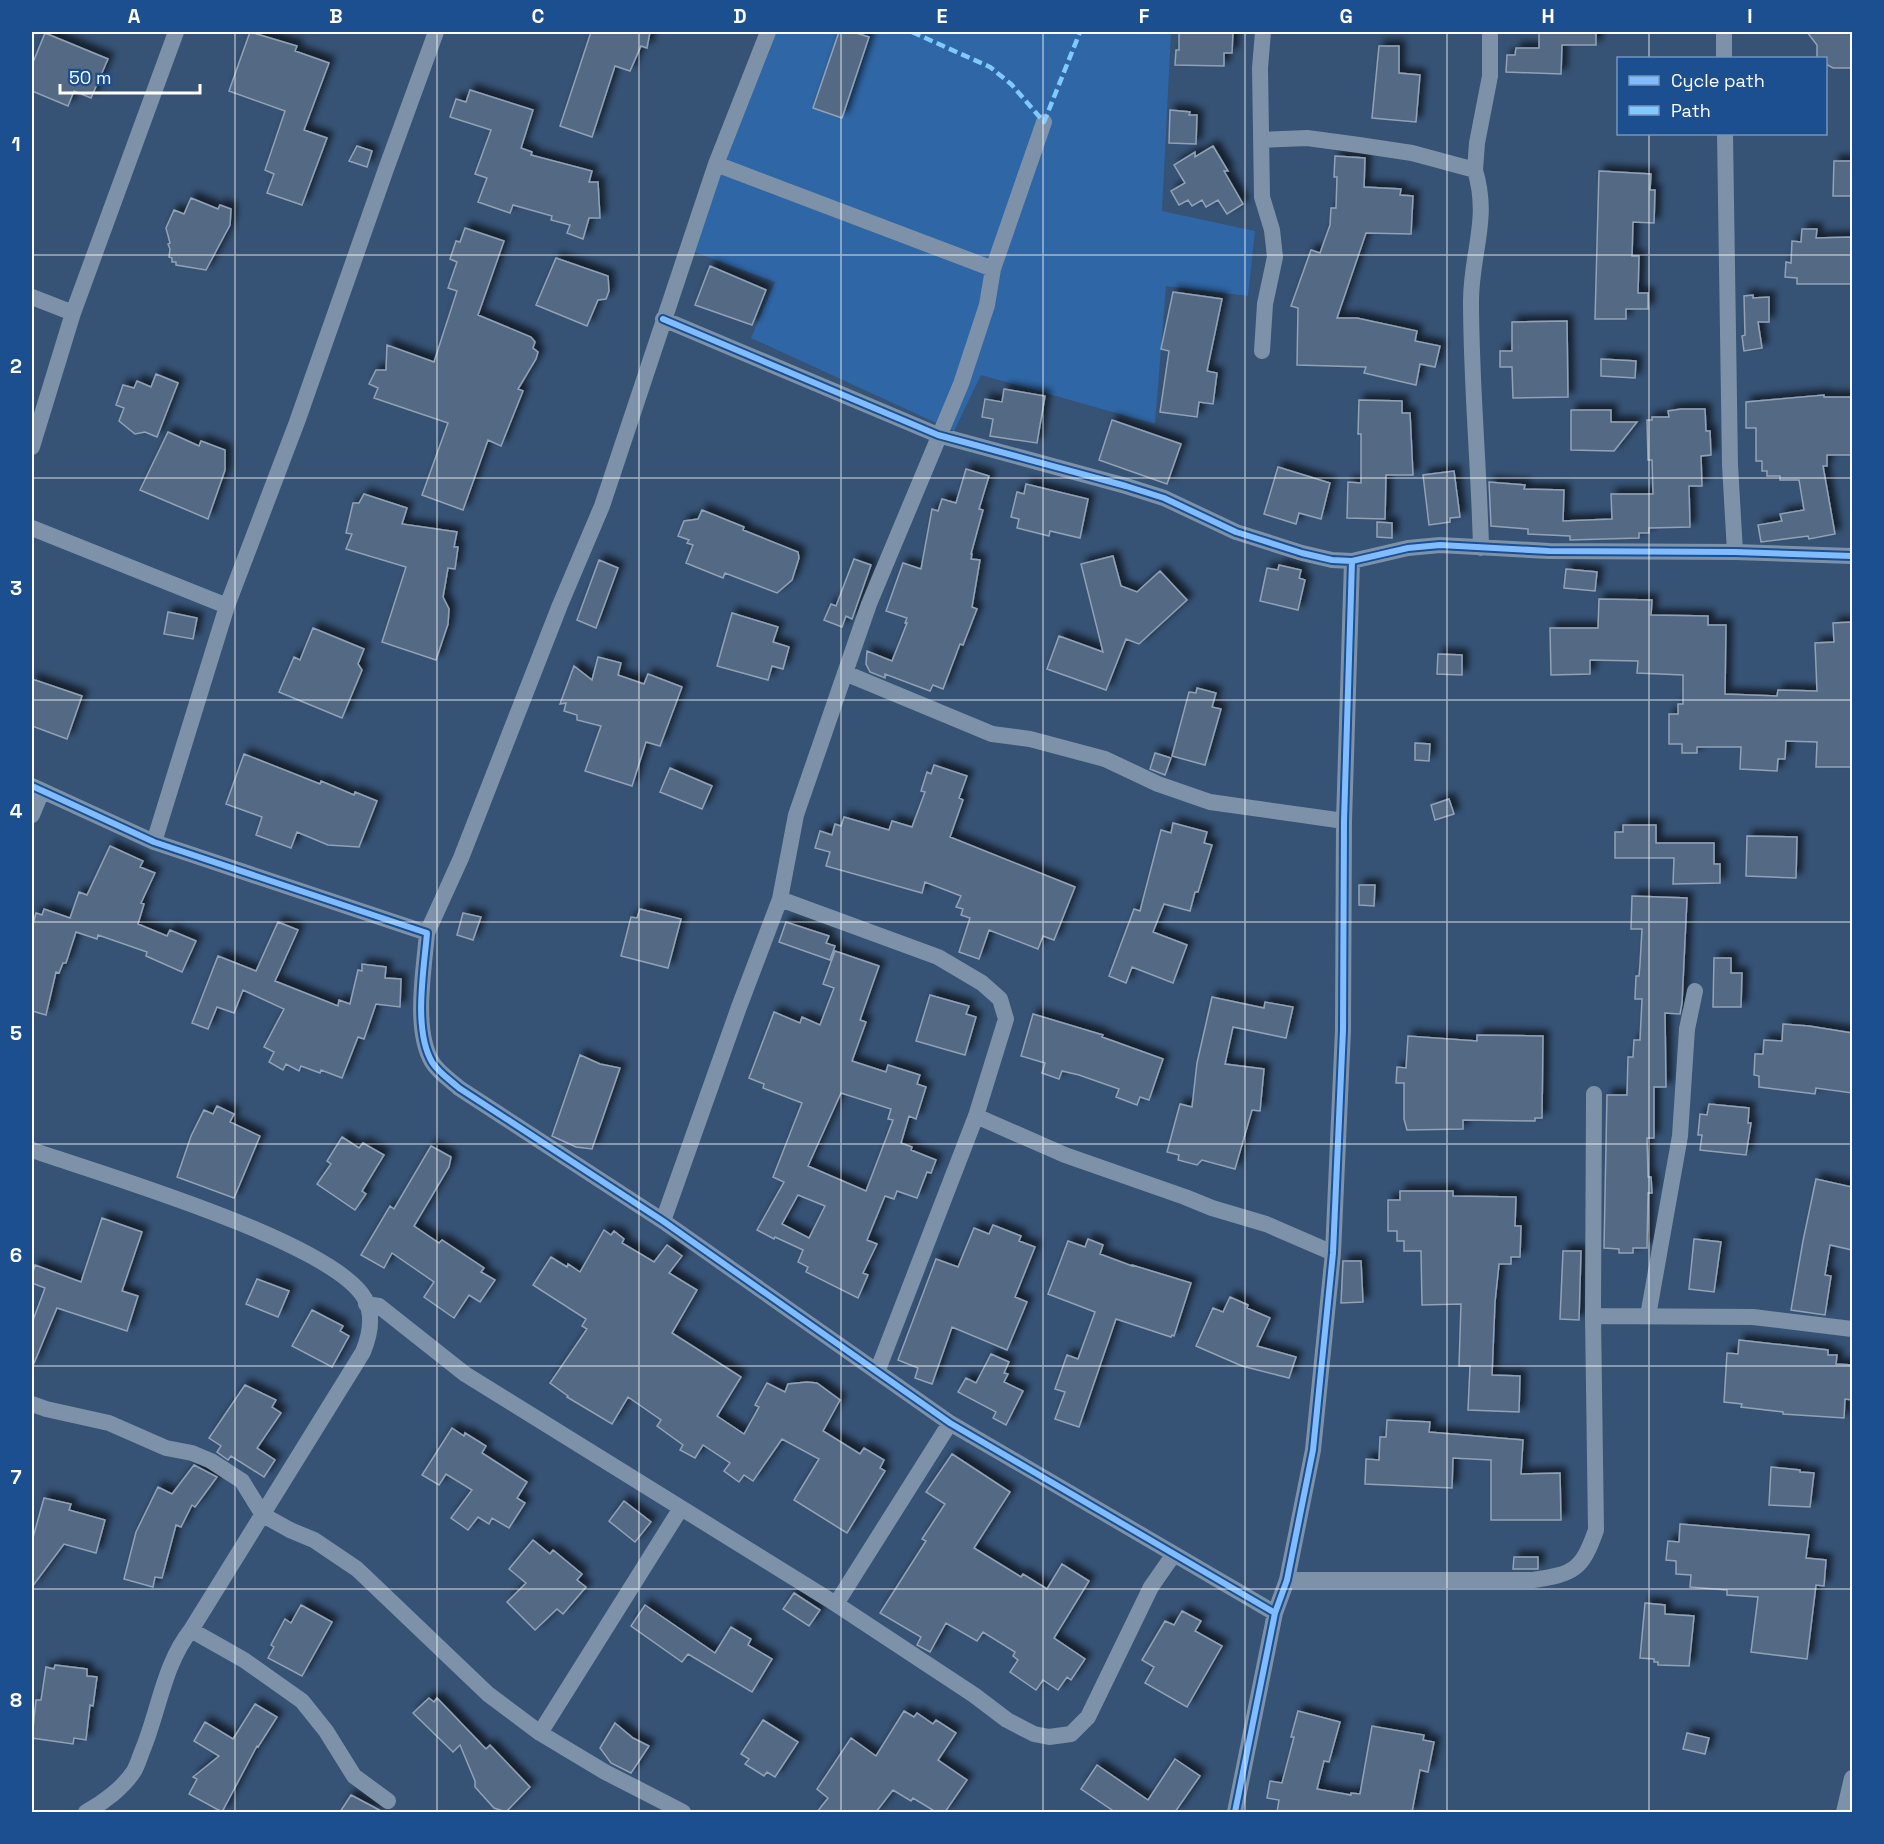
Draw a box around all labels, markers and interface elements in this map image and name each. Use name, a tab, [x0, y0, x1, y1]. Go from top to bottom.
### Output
text: A	[128, 3, 141, 29]
text: B	[329, 3, 343, 29]
text: C	[532, 3, 545, 29]
text: D	[733, 3, 747, 29]
text: E	[936, 3, 948, 29]
text: F	[1139, 3, 1150, 29]
text: G	[1339, 3, 1353, 29]
text: H	[1541, 3, 1555, 29]
text: I	[1747, 3, 1753, 29]
scale bar	[60, 57, 200, 95]
legend	[1617, 57, 1827, 135]
text: 50 m	[69, 66, 111, 89]
text: Cycle path	[1671, 69, 1765, 92]
text: Path	[1671, 99, 1711, 122]
text: 1	[11, 131, 21, 157]
text: 2	[10, 353, 22, 379]
text: 3	[10, 575, 22, 601]
text: 4	[10, 798, 23, 824]
text: 5	[10, 1020, 22, 1046]
text: 6	[10, 1242, 22, 1268]
text: 7	[10, 1464, 22, 1490]
text: 8	[10, 1687, 22, 1713]

